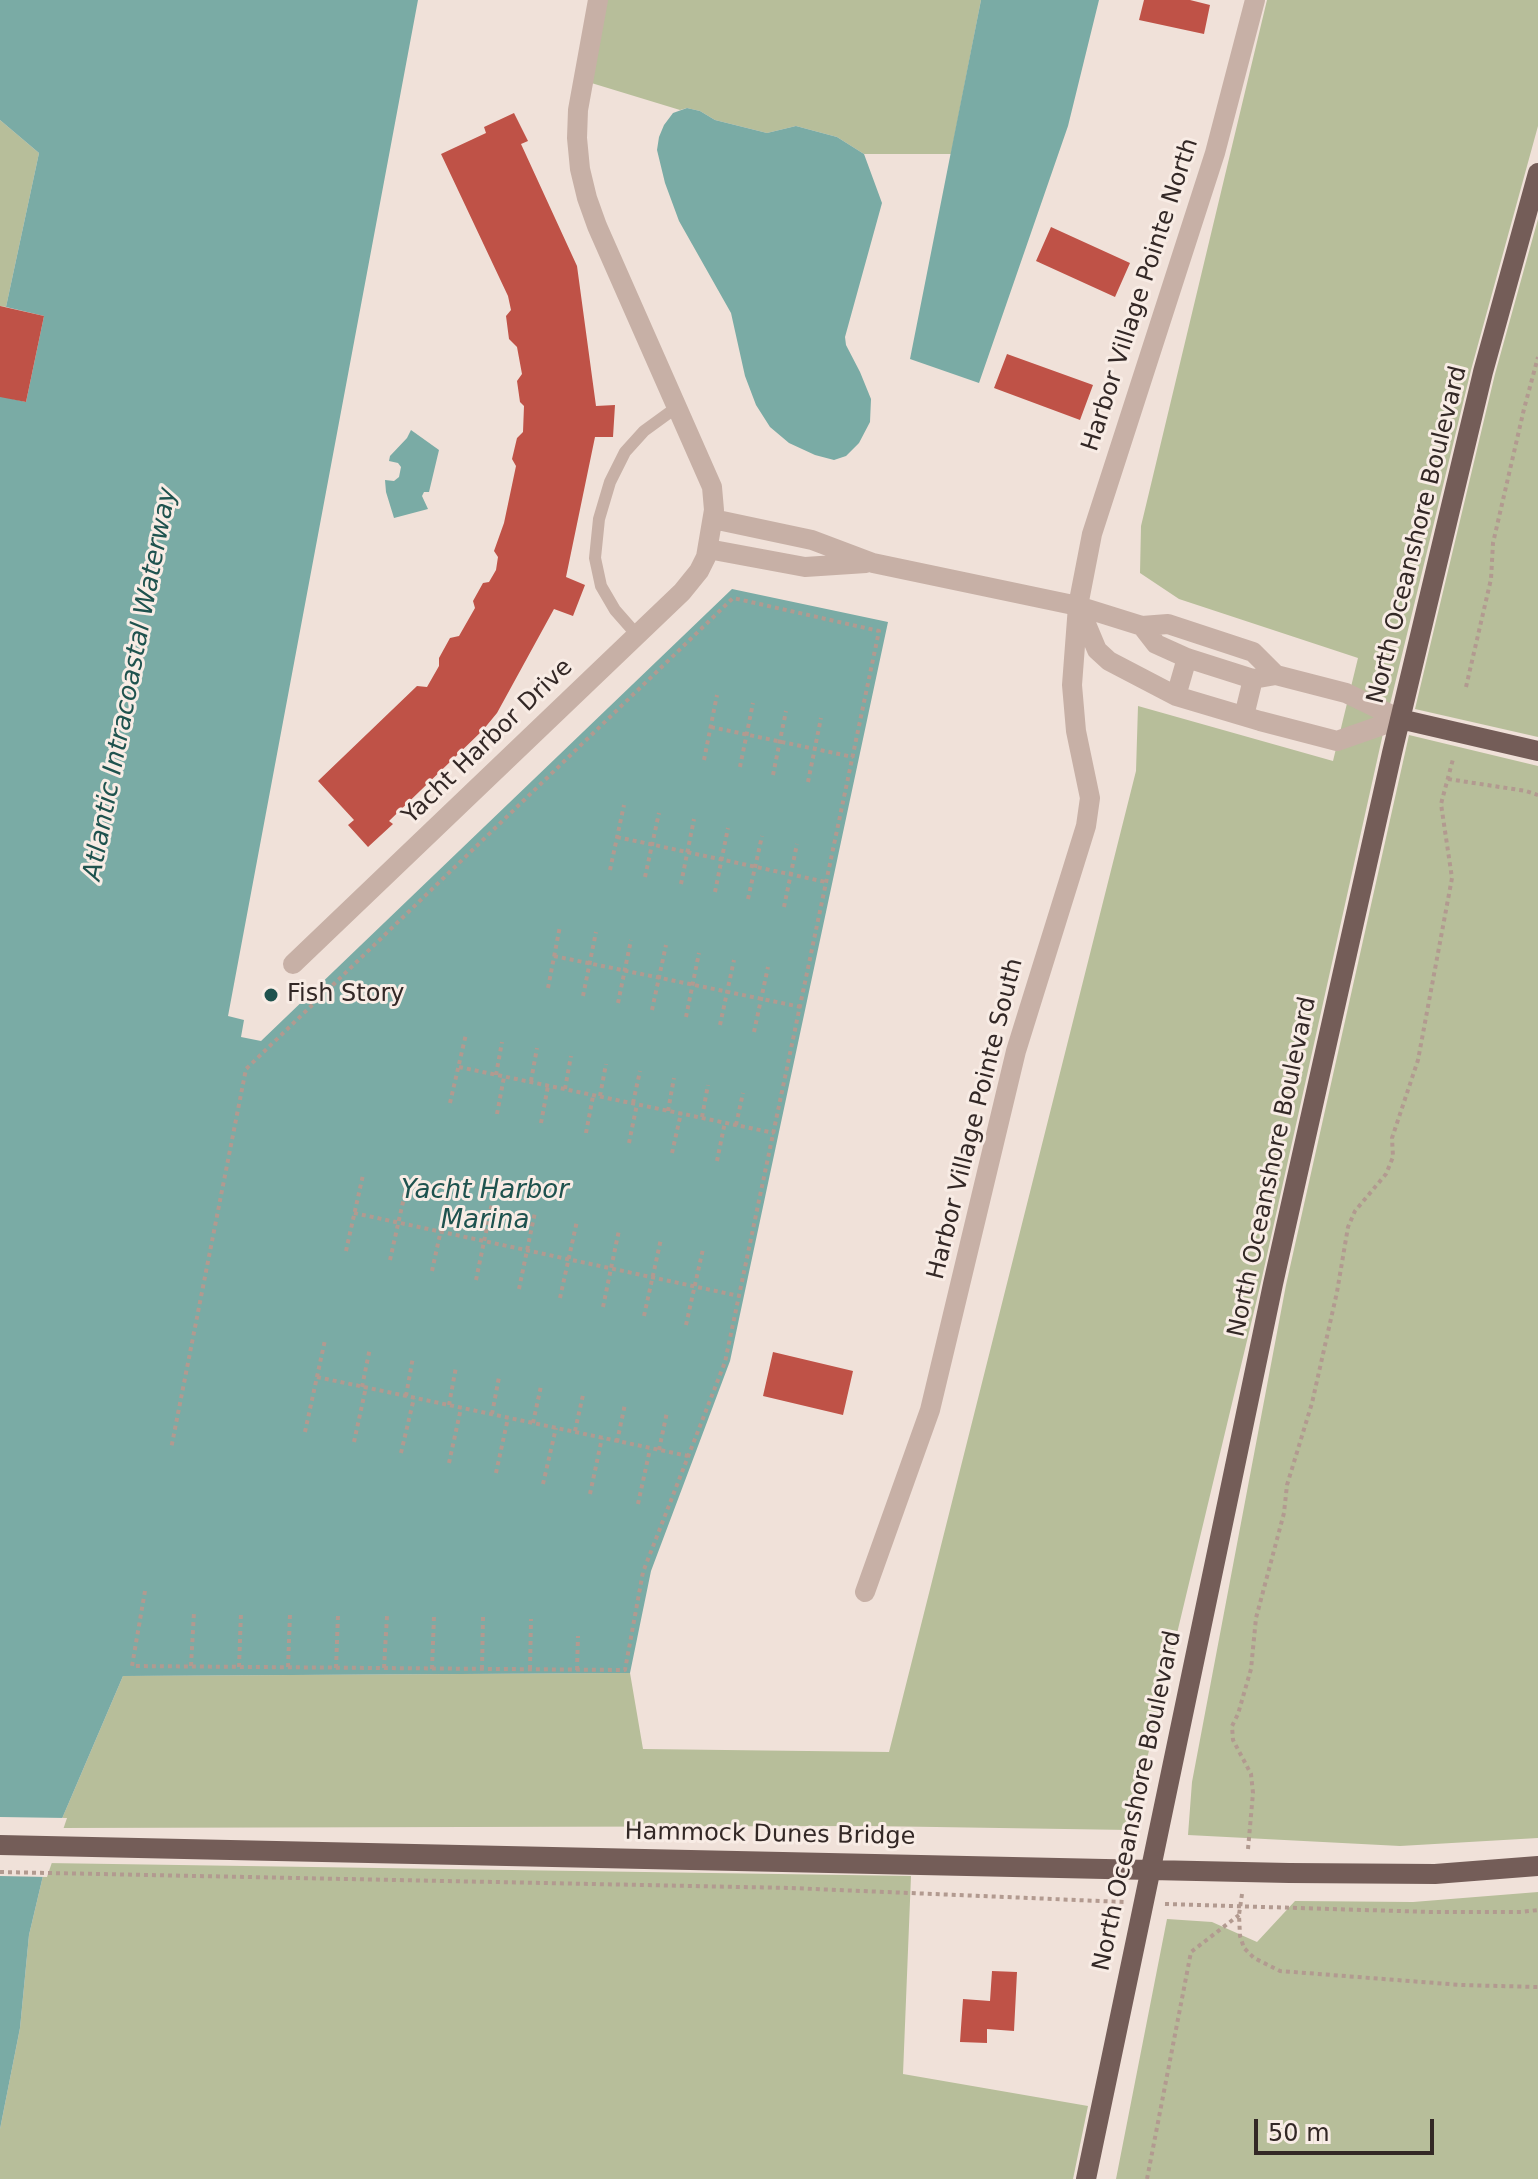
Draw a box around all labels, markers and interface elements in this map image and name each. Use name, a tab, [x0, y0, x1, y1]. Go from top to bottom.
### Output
street label: Harbor Village Pointe North	[1077, 135, 1205, 455]
street label: North Oceanshore Boulevard	[1362, 363, 1474, 707]
water label: Atlantic Intracoastal Waterway	[78, 485, 184, 883]
street label: Yacht Harbor Drive	[397, 653, 579, 831]
street label: Harbor Village Pointe South	[922, 955, 1030, 1283]
place label: Fish Story	[287, 981, 404, 1009]
marker: Fish Story	[262, 986, 280, 1004]
street label: North Oceanshore Boulevard	[1223, 994, 1323, 1340]
water label: Yacht Harbor Marina	[401, 1175, 569, 1236]
street label: North Oceanshore Boulevard	[1088, 1628, 1188, 1974]
street label: Hammock Dunes Bridge	[624, 1818, 916, 1852]
scale bar	[1258, 2103, 1438, 2153]
text: 50 m	[1268, 2119, 1330, 2147]

